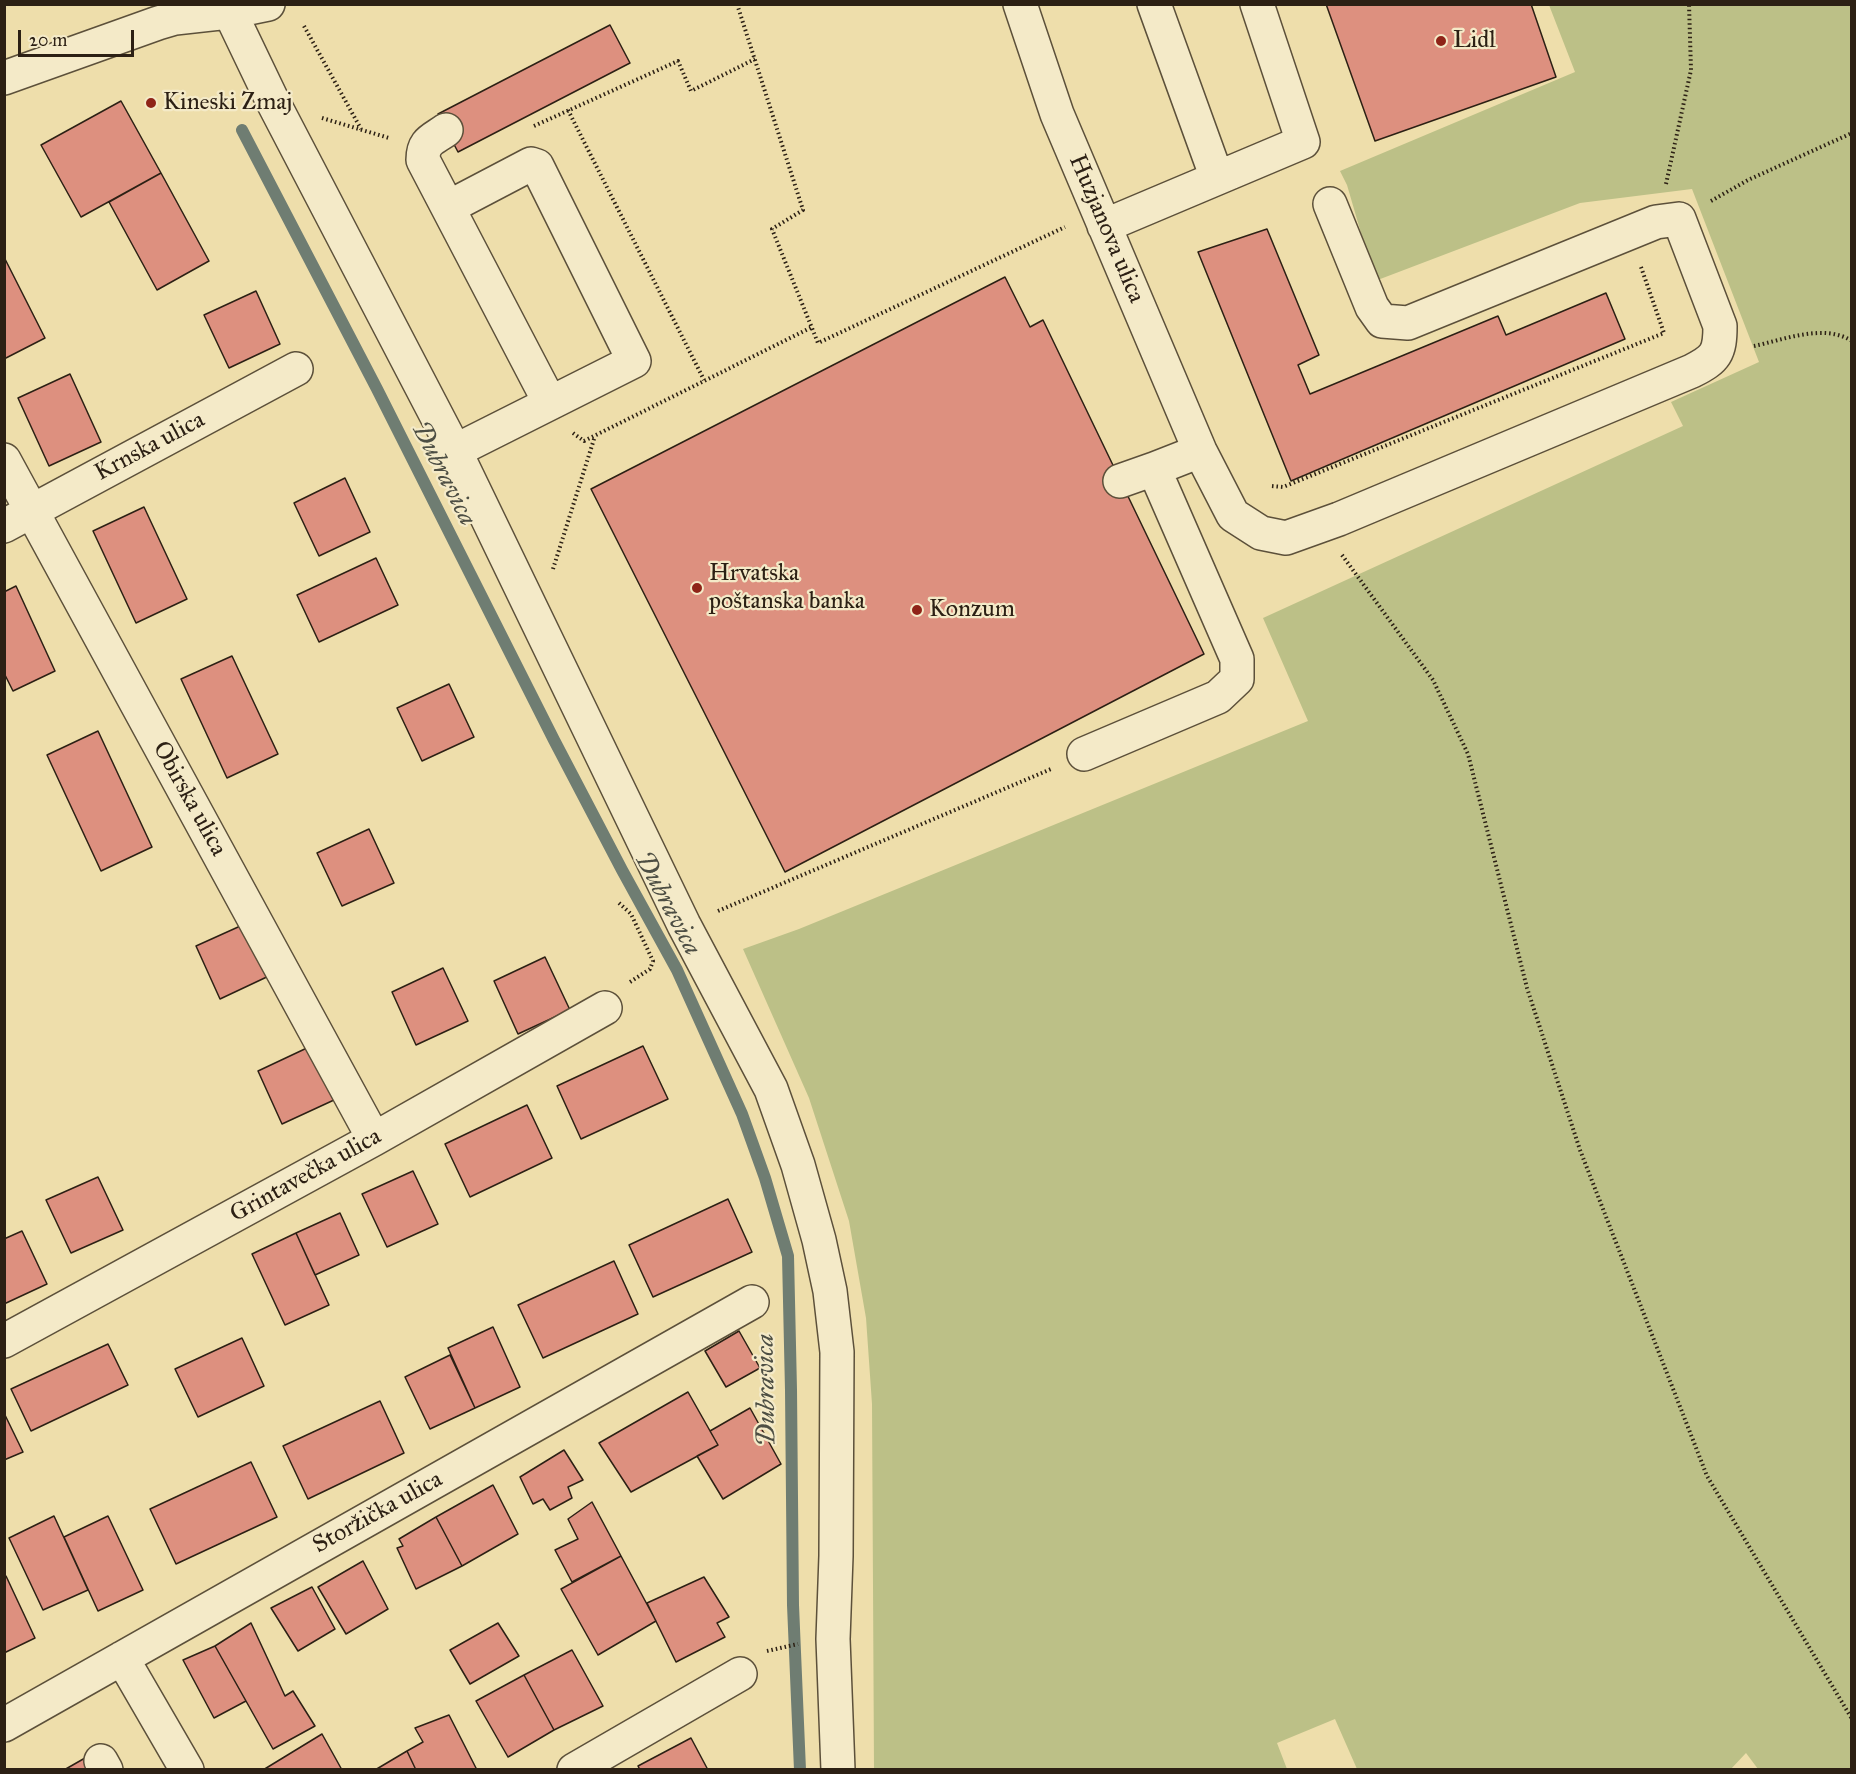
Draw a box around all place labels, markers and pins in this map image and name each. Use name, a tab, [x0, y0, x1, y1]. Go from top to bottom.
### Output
place label: Lidl	[1453, 27, 1496, 55]
marker: Lidl	[1434, 34, 1448, 48]
place label: Kineski Zmaj	[163, 89, 292, 117]
marker: Kineski Zmaj	[144, 96, 158, 110]
place label: Hrvatska poštanska banka	[709, 560, 865, 616]
marker: Hrvatska poštanska banka	[690, 581, 704, 595]
place label: Konzum	[929, 596, 1015, 624]
marker: Konzum	[910, 603, 924, 617]

